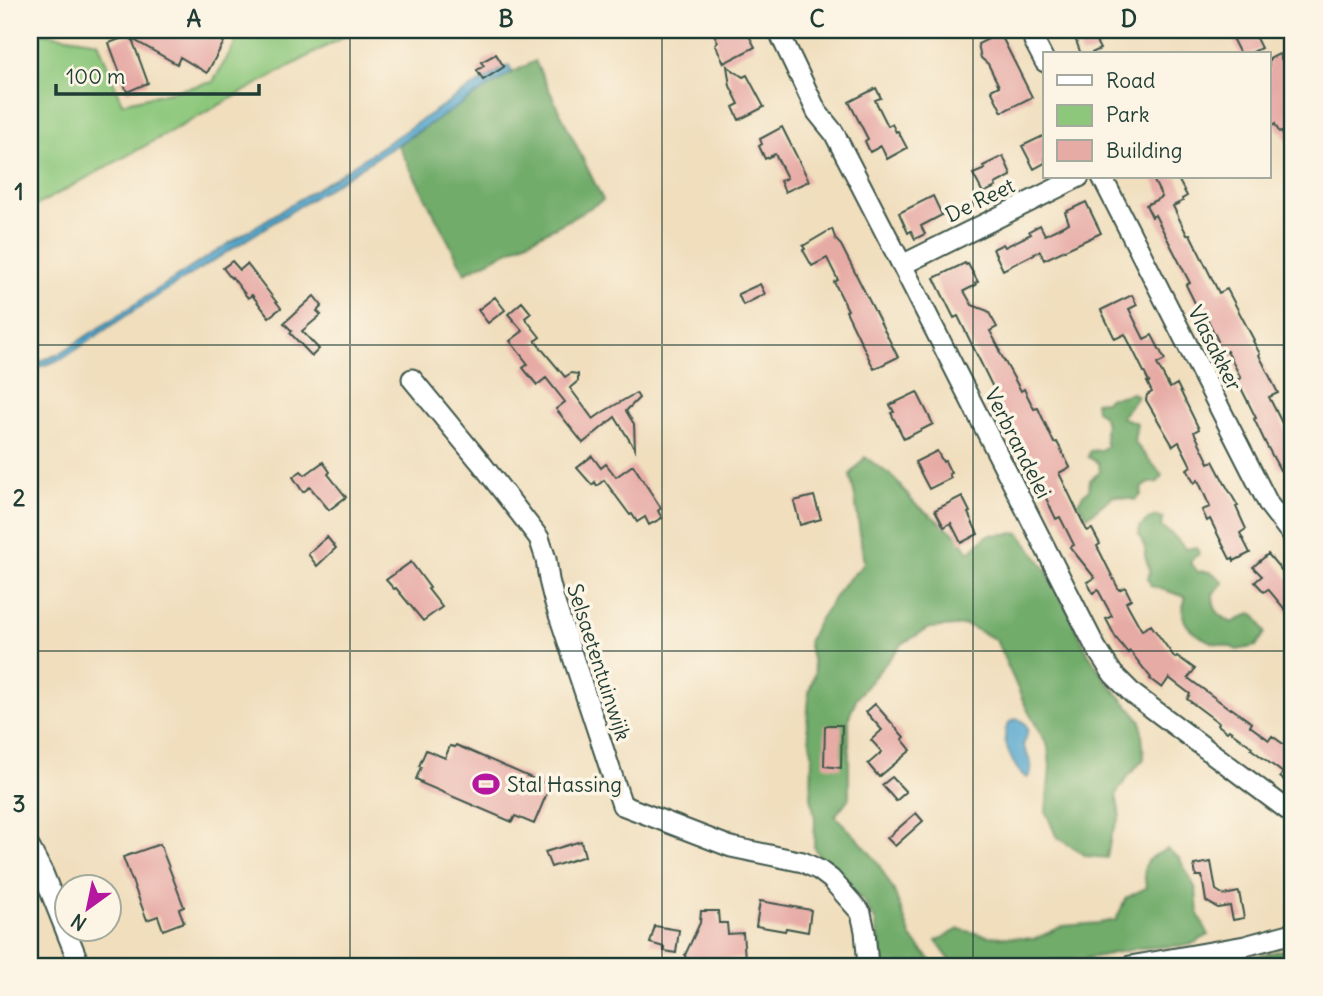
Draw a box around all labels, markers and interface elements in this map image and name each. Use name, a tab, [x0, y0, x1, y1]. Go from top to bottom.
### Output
text: A	[187, 4, 202, 33]
text: B	[498, 4, 514, 33]
text: C	[809, 4, 825, 33]
text: D	[1121, 4, 1137, 33]
scale bar	[56, 52, 259, 96]
legend	[1043, 52, 1270, 178]
text: 100 m	[66, 63, 125, 90]
text: Road	[1106, 67, 1155, 94]
text: Park	[1106, 101, 1149, 128]
text: Building	[1106, 137, 1182, 164]
street label: De Reet	[941, 172, 1019, 228]
text: 1	[14, 177, 24, 206]
street label: Vlasakker	[1182, 301, 1248, 396]
street label: Verbrandelei	[979, 383, 1057, 503]
text: 2	[13, 483, 26, 512]
street label: Selsaetentuinwijk	[561, 580, 637, 744]
sports icon: Stal Hassing	[471, 769, 501, 799]
place label: Stal Hassing	[507, 771, 622, 798]
text: 3	[12, 789, 26, 818]
north arrow	[52, 874, 122, 944]
text: N	[67, 909, 91, 936]

